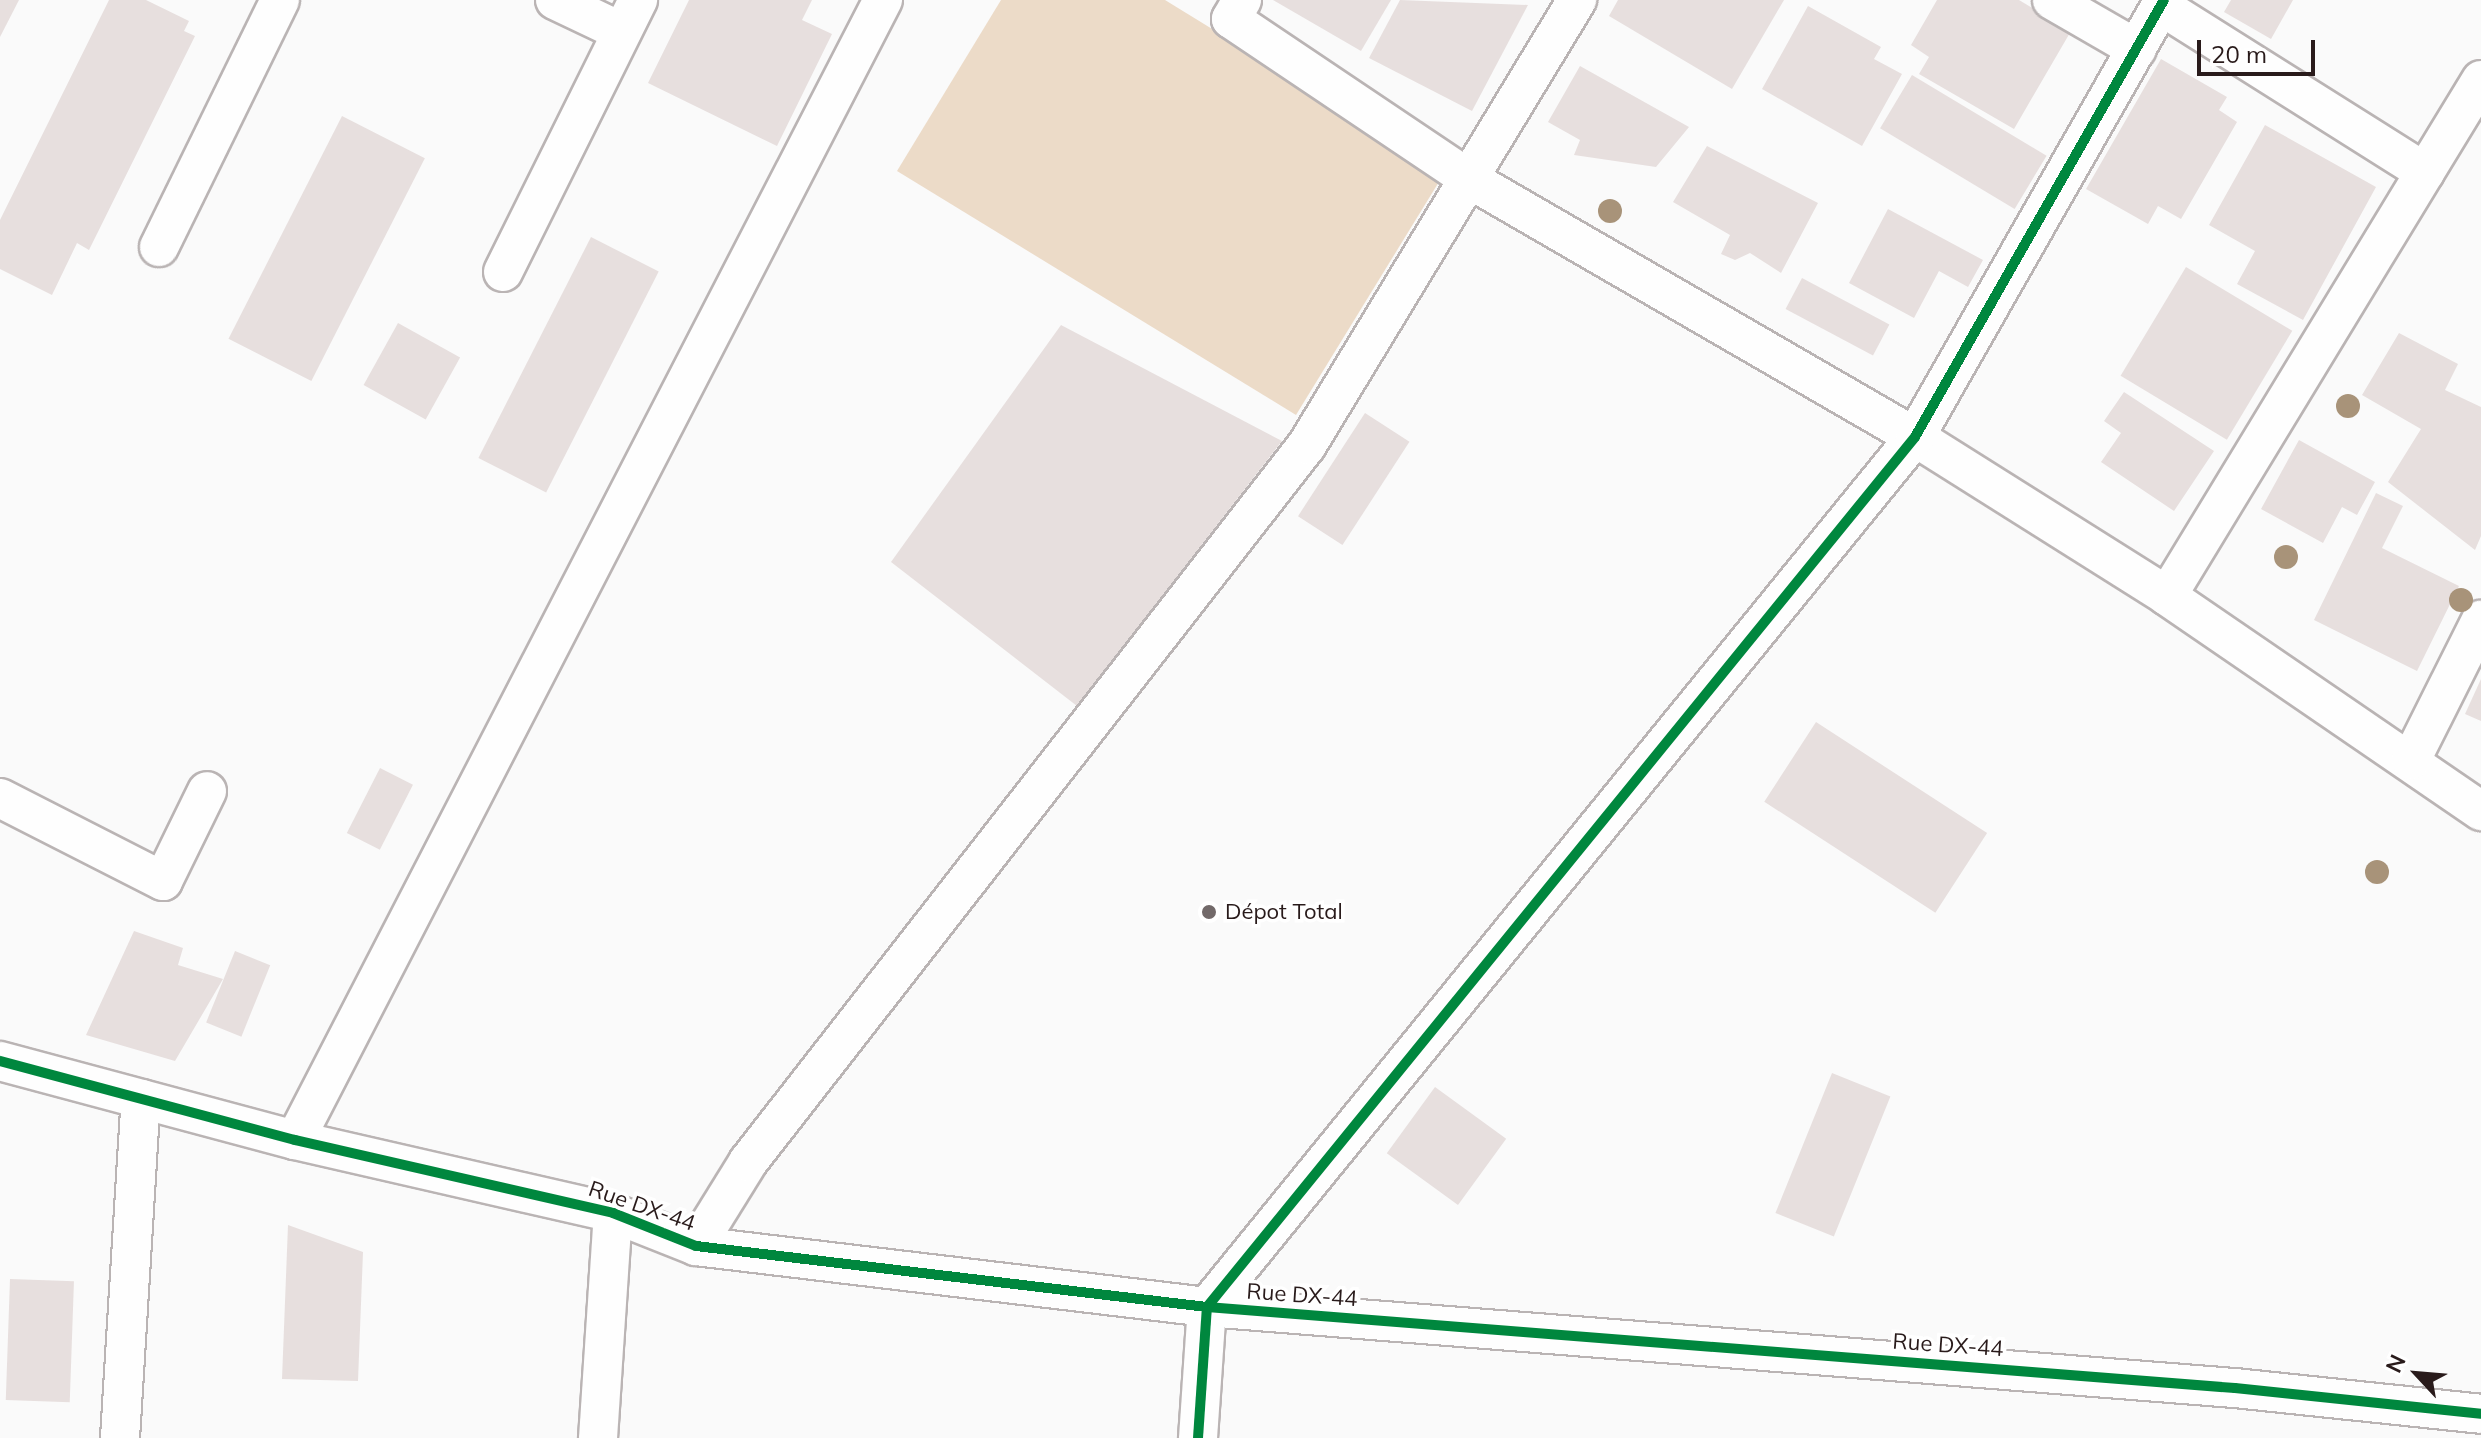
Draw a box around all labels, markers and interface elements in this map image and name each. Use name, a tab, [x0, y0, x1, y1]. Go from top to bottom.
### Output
scale bar	[2201, 24, 2319, 74]
text: 20 m	[2211, 39, 2267, 69]
place label: Dépot Total	[1225, 899, 1343, 925]
marker: Dépot Total	[1200, 903, 1218, 921]
street label: Rue DX-44	[585, 1175, 699, 1237]
street label: Rue DX-44	[1246, 1278, 1358, 1312]
street label: Rue DX-44	[1892, 1328, 2004, 1362]
north arrow	[2377, 1334, 2457, 1414]
text: N	[2379, 1350, 2412, 1377]

